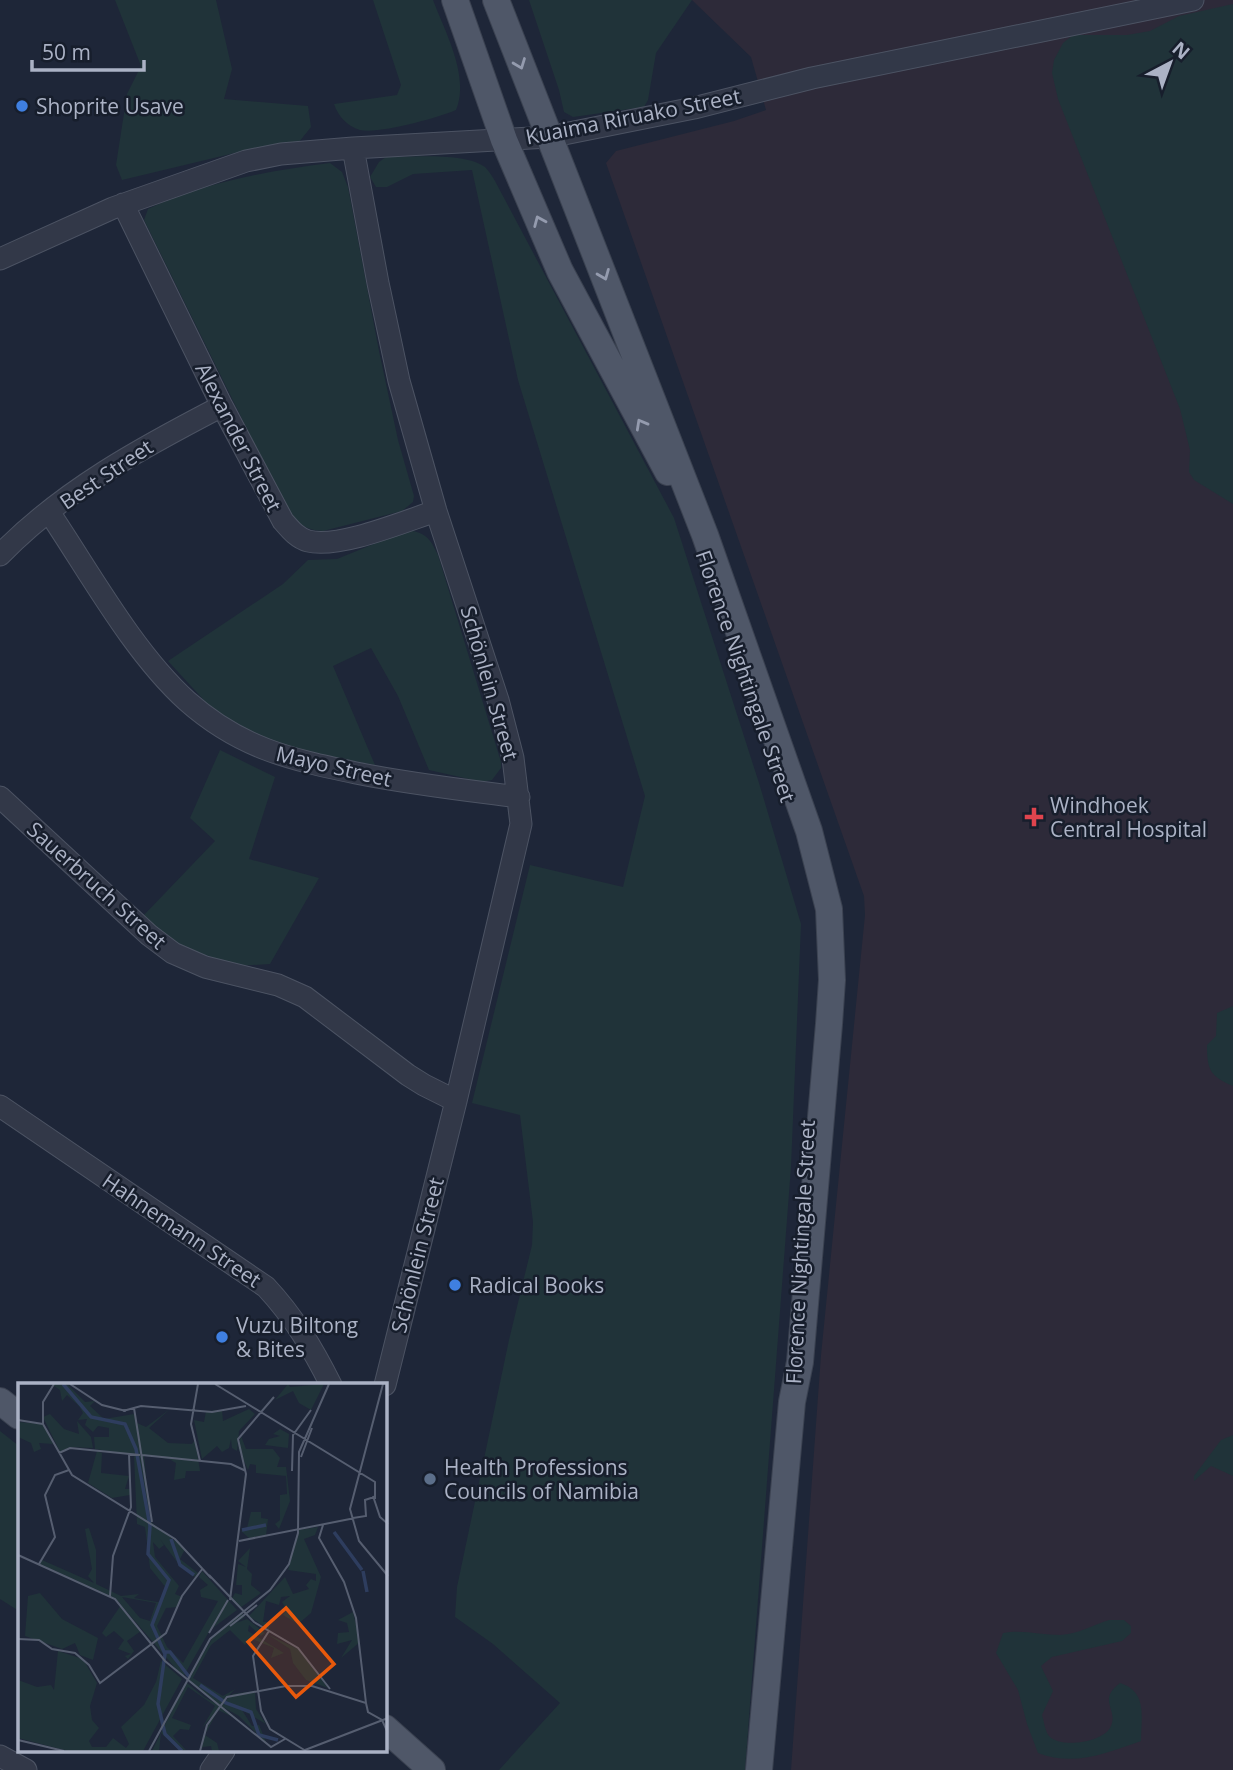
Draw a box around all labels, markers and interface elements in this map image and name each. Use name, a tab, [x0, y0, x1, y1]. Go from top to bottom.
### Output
scale bar	[32, 28, 144, 72]
north arrow	[1135, 28, 1205, 98]
text: N	[1167, 35, 1196, 65]
text: 50 m	[42, 38, 91, 66]
one-way arrow	[512, 57, 526, 69]
street label: Kuaima Riruako Street	[523, 81, 743, 151]
place label: Shoprite Usave	[36, 92, 184, 120]
marker: Shoprite Usave	[14, 98, 30, 114]
one-way arrow	[533, 216, 547, 228]
one-way arrow	[596, 269, 610, 281]
street label: Alexander Street	[189, 358, 289, 516]
one-way arrow	[636, 419, 649, 431]
street label: Best Street	[54, 432, 158, 516]
street label: Florence Nightingale Street	[690, 546, 802, 806]
street label: Schönlein Street	[455, 603, 525, 763]
street label: Mayo Street	[273, 739, 395, 793]
place label: Windhoek Central Hospital	[1050, 791, 1207, 843]
marker: Windhoek Central Hospital	[1024, 807, 1044, 827]
street label: Sauerbruch Street	[22, 815, 172, 955]
street label: Florence Nightingale Street	[779, 1119, 821, 1385]
street label: Hahnemann Street	[97, 1166, 267, 1294]
street label: Schönlein Street	[384, 1174, 450, 1336]
place label: Radical Books	[469, 1271, 604, 1299]
marker: Radical Books	[447, 1277, 463, 1293]
place label: Vuzu Biltong & Bites	[236, 1311, 358, 1363]
marker: Vuzu Biltong & Bites	[214, 1329, 230, 1345]
inset map	[18, 1383, 387, 1752]
place label: Health Professions Councils of Namibia	[444, 1453, 639, 1505]
marker: Health Professions Councils of Namibia	[422, 1471, 438, 1487]

